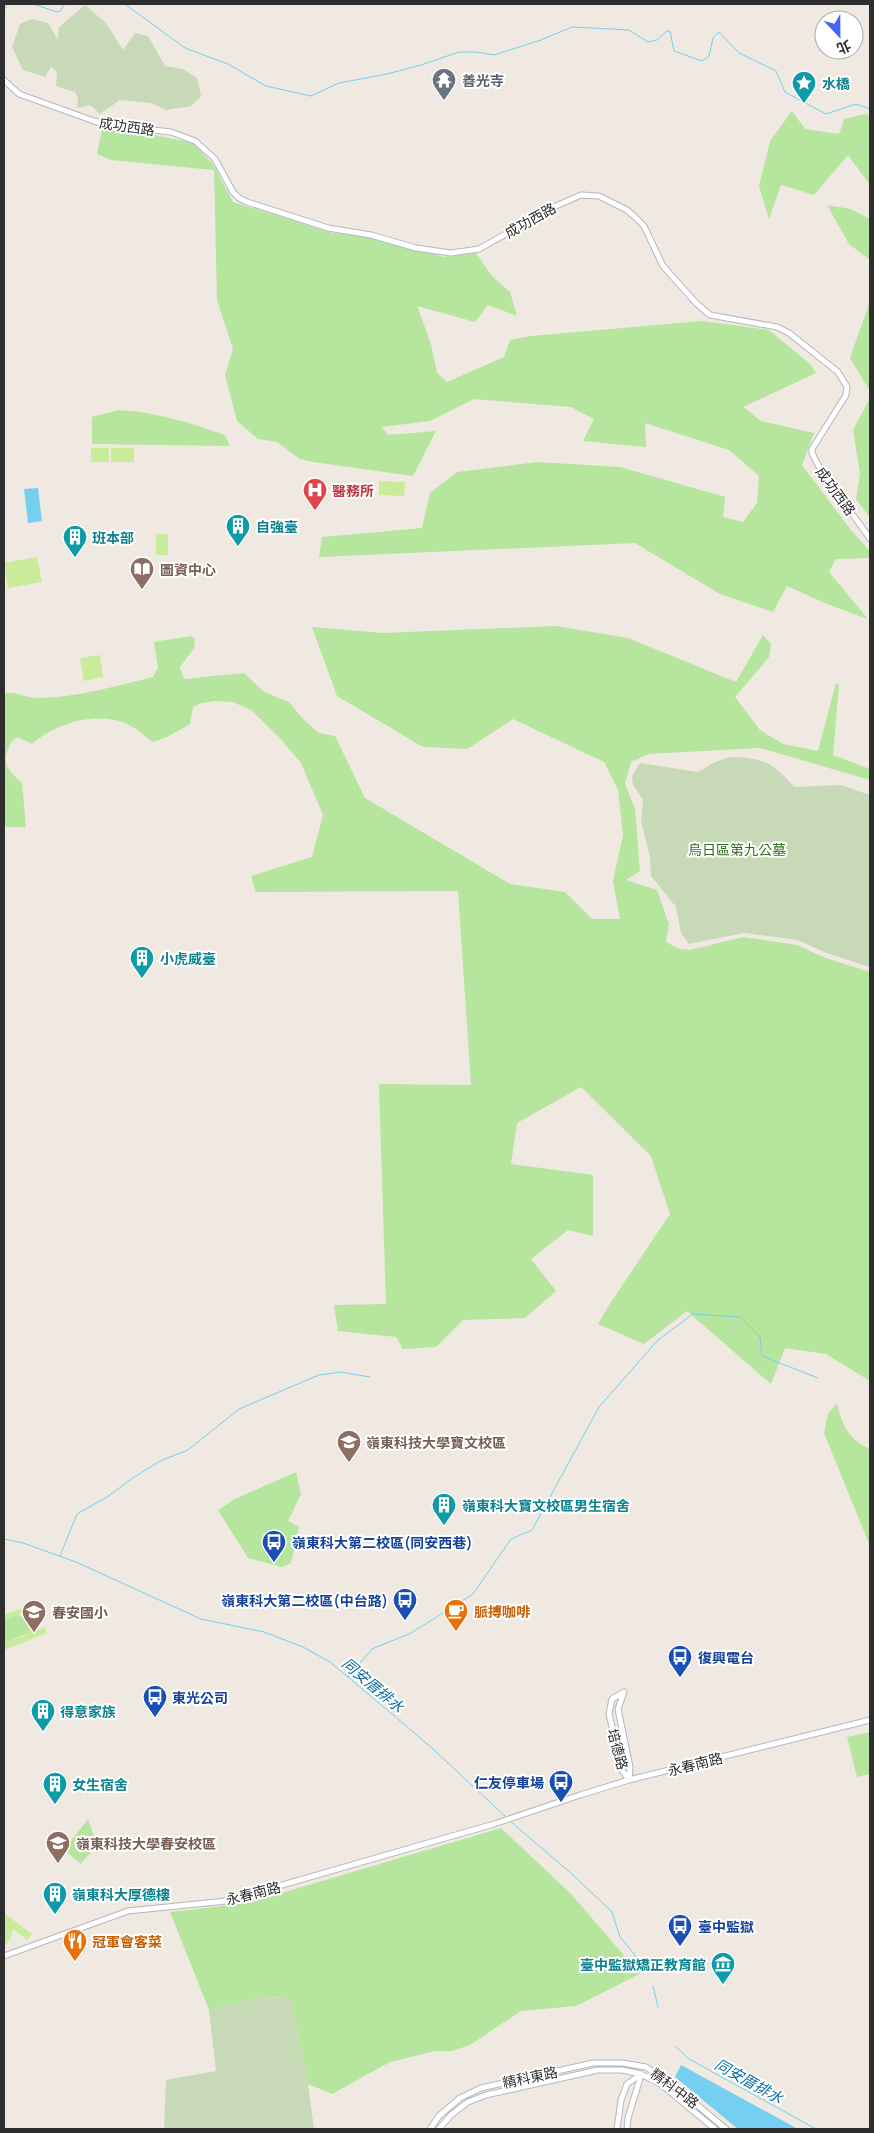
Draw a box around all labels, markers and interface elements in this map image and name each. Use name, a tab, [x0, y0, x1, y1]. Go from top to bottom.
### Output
north arrow	[814, 10, 864, 60]
text: 北	[834, 36, 854, 59]
temple icon: 善光寺	[431, 67, 457, 101]
place icon: 水橋	[791, 70, 817, 104]
place label: 善光寺	[462, 71, 504, 90]
place label: 水橋	[822, 74, 850, 93]
street label: 成功西路	[98, 113, 156, 139]
street label: 成功西路	[501, 198, 559, 242]
street label: 成功西路	[812, 463, 860, 519]
hospital icon: 醫務所	[302, 477, 328, 511]
place label: 醫務所	[332, 481, 374, 500]
building icon: 自強臺	[225, 513, 251, 547]
place label: 自強臺	[256, 517, 298, 536]
building icon: 班本部	[62, 524, 88, 558]
place label: 班本部	[92, 528, 134, 547]
library icon: 圖資中心	[129, 556, 155, 590]
place label: 圖資中心	[160, 560, 216, 579]
park label: 烏日區第九公墓	[688, 840, 786, 859]
building icon: 小虎威臺	[129, 945, 155, 979]
place label: 小虎威臺	[160, 949, 216, 968]
school or university icon: 嶺東科技大學寶文校區	[336, 1429, 362, 1463]
place label: 嶺東科技大學寶文校區	[366, 1433, 506, 1452]
building icon: 嶺東科大寶文校區男生宿舍	[431, 1492, 457, 1526]
place label: 嶺東科大寶文校區男生宿舍	[462, 1496, 630, 1515]
bus stop icon: 嶺東科大第二校區(同安西巷)	[261, 1529, 287, 1563]
place label: 嶺東科大第二校區(同安西巷)	[292, 1533, 473, 1552]
bus stop icon: 嶺東科大第二校區(中台路)	[392, 1587, 418, 1621]
place label: 嶺東科大第二校區(中台路)	[221, 1591, 388, 1610]
cafe icon: 脈搏咖啡	[443, 1598, 469, 1632]
school or university icon: 春安國小	[21, 1599, 47, 1633]
place label: 脈搏咖啡	[474, 1602, 531, 1621]
place label: 春安國小	[52, 1603, 108, 1622]
bus stop icon: 復興電台	[667, 1644, 693, 1678]
place label: 復興電台	[698, 1648, 754, 1667]
water label: 同安厝排水	[338, 1653, 409, 1718]
bus stop icon: 東光公司	[142, 1684, 168, 1718]
place label: 東光公司	[172, 1688, 228, 1707]
building icon: 得意家族	[30, 1698, 56, 1732]
place label: 得意家族	[60, 1702, 116, 1721]
street label: 培德路	[603, 1726, 633, 1772]
street label: 永春南路	[666, 1748, 724, 1780]
bus stop icon: 仁友停車場	[548, 1769, 574, 1803]
building icon: 女生宿舍	[42, 1771, 68, 1805]
place label: 仁友停車場	[474, 1773, 544, 1792]
place label: 女生宿舍	[72, 1775, 128, 1794]
school or university icon: 嶺東科技大學春安校區	[45, 1830, 71, 1864]
place label: 嶺東科技大學春安校區	[76, 1834, 216, 1853]
street label: 永春南路	[224, 1877, 282, 1909]
building icon: 嶺東科大厚德樓	[42, 1881, 68, 1915]
place label: 嶺東科大厚德樓	[72, 1885, 170, 1904]
bus stop icon: 臺中監獄	[667, 1913, 693, 1947]
place label: 臺中監獄	[698, 1917, 754, 1936]
restaurant icon: 冠軍會客菜	[62, 1928, 88, 1962]
place label: 冠軍會客菜	[92, 1932, 162, 1951]
museum icon: 臺中監獄矯正教育館	[710, 1951, 736, 1985]
place label: 臺中監獄矯正教育館	[580, 1955, 706, 1974]
water label: 同安厝排水	[711, 2054, 788, 2109]
street label: 精科東路	[501, 2062, 559, 2092]
street label: 精科中路	[647, 2064, 703, 2112]

